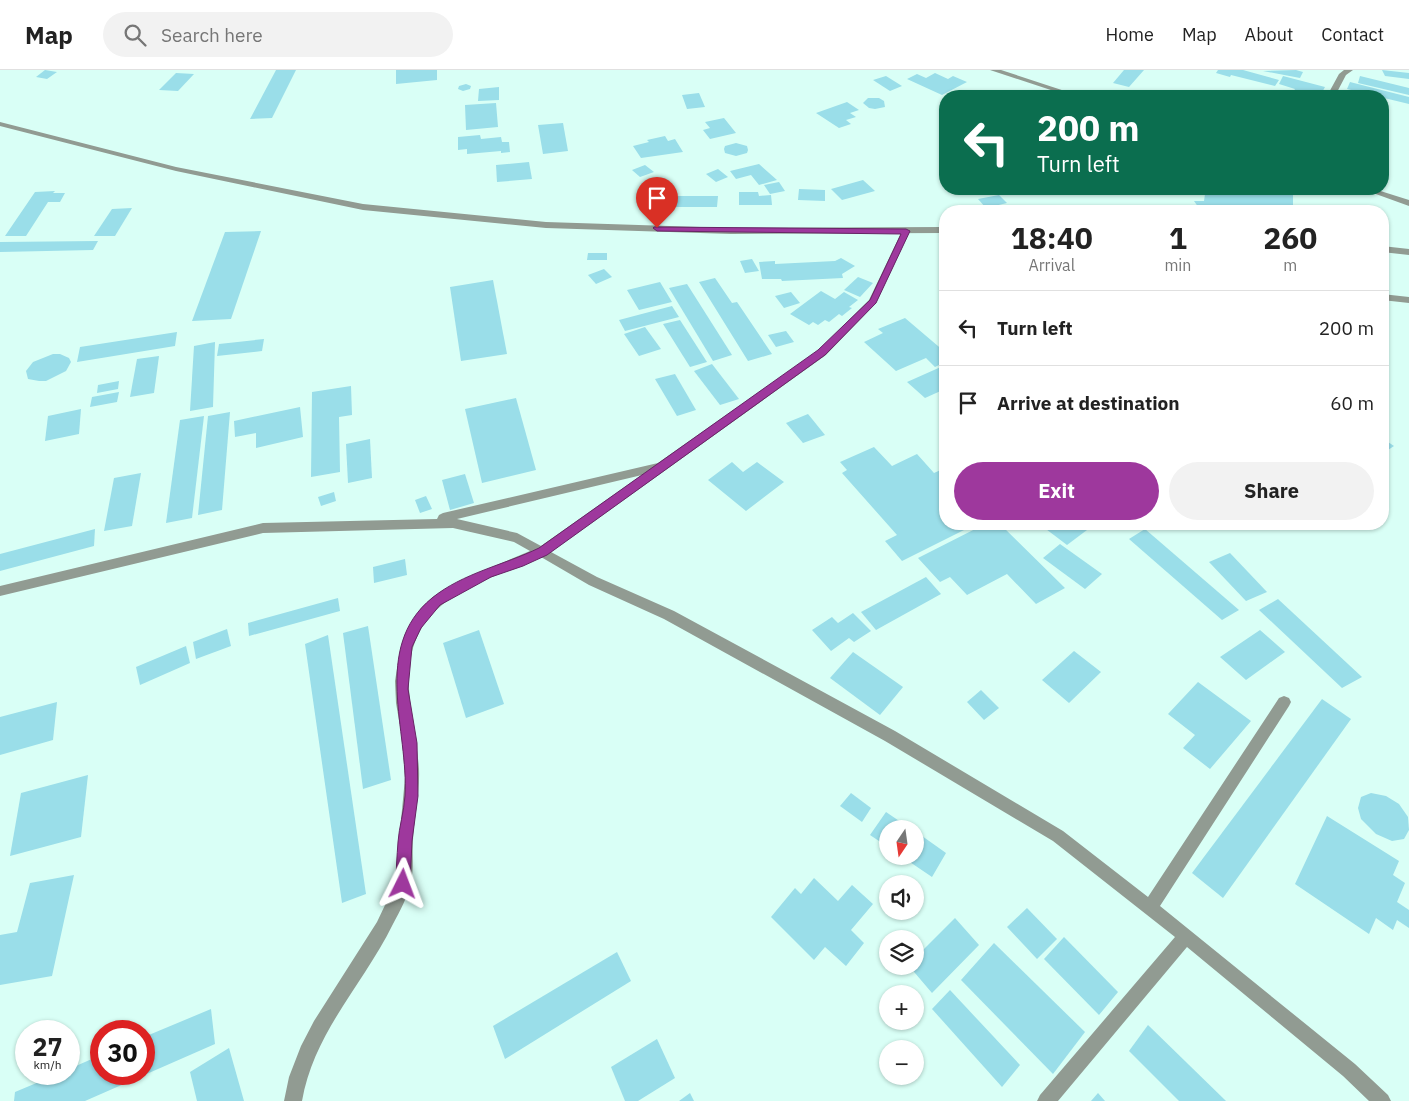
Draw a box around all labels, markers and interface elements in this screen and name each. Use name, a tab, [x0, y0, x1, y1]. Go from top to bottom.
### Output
search box	[103, 12, 453, 57]
text: Map	[25, 19, 73, 51]
icon: search	[121, 21, 149, 49]
text: Search here	[161, 23, 263, 47]
text: Home	[1106, 23, 1154, 46]
text: Map	[1182, 23, 1217, 46]
text: About	[1245, 23, 1293, 46]
text: Contact	[1321, 23, 1384, 46]
text: 200 m	[1037, 105, 1140, 151]
icon: left	[954, 110, 1019, 175]
text: Turn left	[1037, 149, 1120, 178]
pin	[636, 177, 678, 228]
icon: arrive	[643, 184, 671, 212]
text: 18:40	[1011, 218, 1093, 257]
text: 1	[1169, 218, 1187, 257]
text: 260	[1263, 218, 1317, 257]
text: Arrival	[1028, 255, 1075, 275]
text: min	[1164, 255, 1191, 275]
text: m	[1283, 255, 1297, 275]
icon: left	[954, 314, 982, 342]
text: Turn left	[997, 316, 1073, 340]
text: 200 m	[1319, 316, 1374, 340]
icon: arrive	[954, 389, 982, 417]
text: Arrive at destination	[997, 391, 1180, 415]
text: 60 m	[1330, 391, 1374, 415]
button: Exit	[954, 462, 1159, 520]
button: Share	[1169, 462, 1374, 520]
north arrow	[879, 820, 924, 865]
map controls	[879, 820, 924, 1085]
position arrow	[376, 857, 428, 909]
button: sound	[879, 875, 924, 920]
button: layers	[879, 930, 924, 975]
button: +	[879, 985, 924, 1030]
speed limit sign: 30	[90, 1020, 155, 1085]
text: 27	[32, 1030, 63, 1063]
button: −	[879, 1040, 924, 1085]
text: km/h	[33, 1057, 62, 1072]

